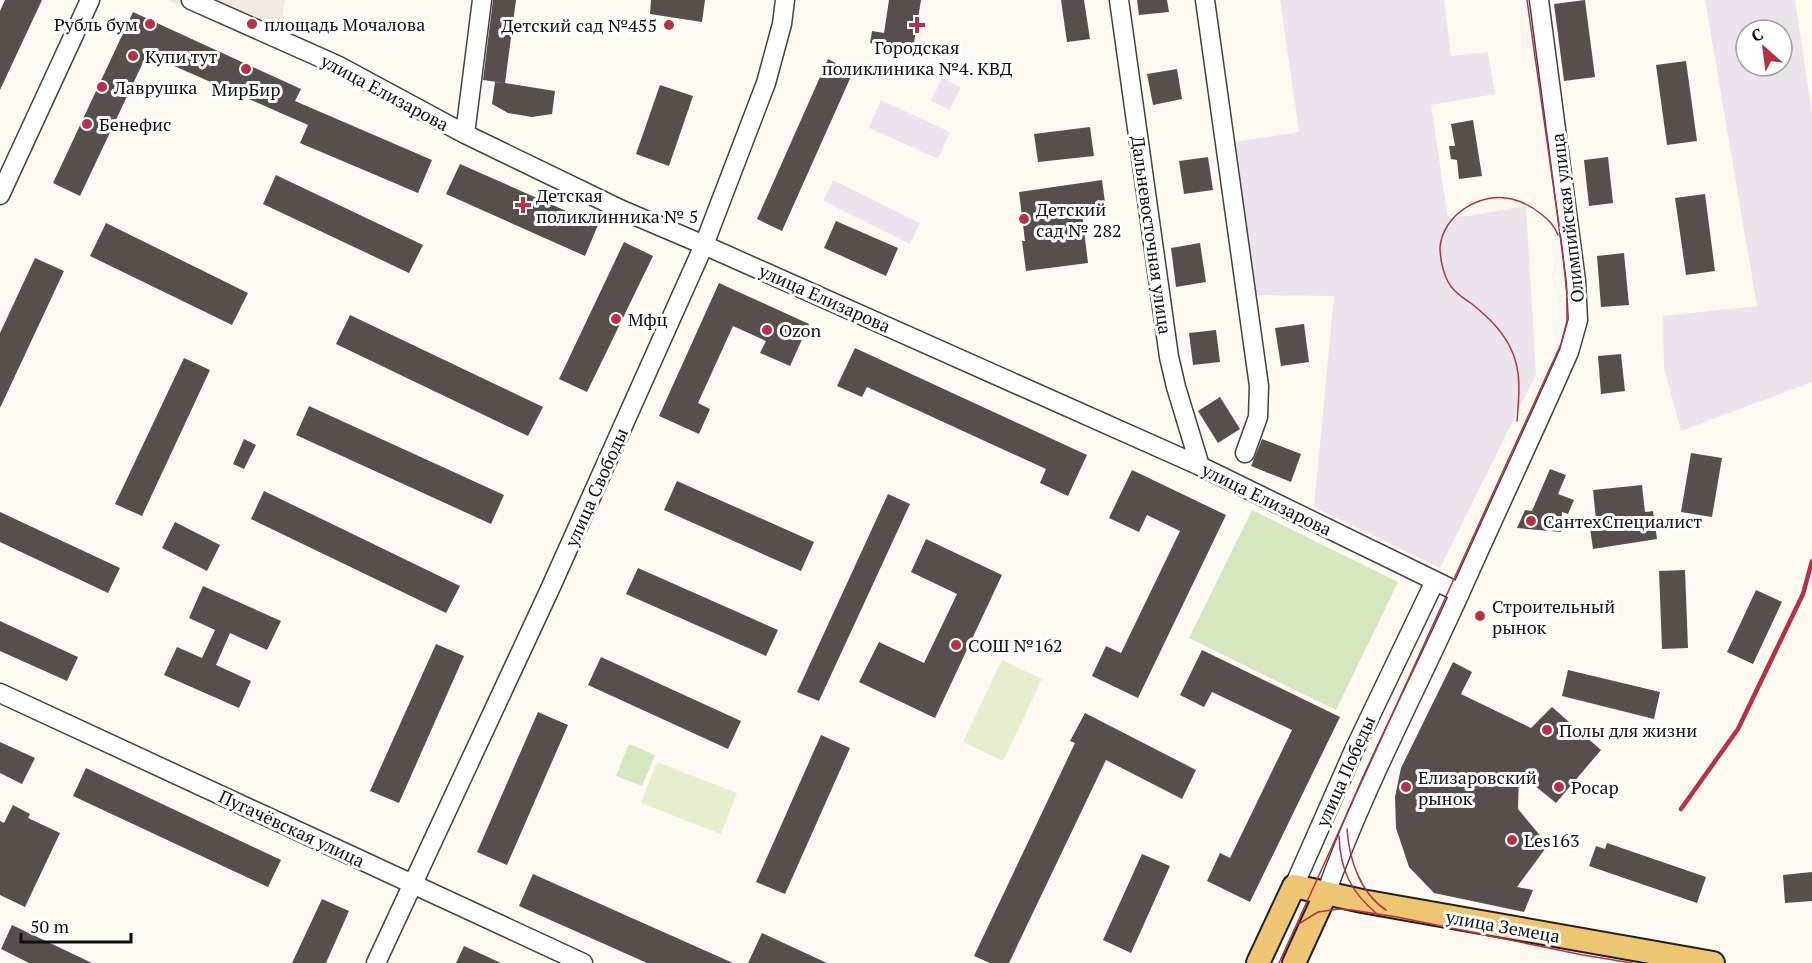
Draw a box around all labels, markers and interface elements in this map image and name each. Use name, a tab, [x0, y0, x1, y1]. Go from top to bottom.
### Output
place label: Рубль бум	[54, 12, 138, 36]
place label: площадь Мочалова	[264, 12, 425, 36]
place label: Детский сад №455	[501, 13, 657, 37]
marker: Городская поликлиника №4. КВД	[908, 16, 926, 34]
marker: Рубль бум	[143, 17, 157, 31]
marker: площадь Мочалова	[245, 17, 259, 31]
marker: Детский сад №455	[662, 18, 676, 32]
north arrow	[1734, 18, 1794, 78]
text: С	[1747, 23, 1767, 47]
place label: Городская поликлиника №4. КВД	[822, 35, 1013, 80]
place label: Купи тут	[145, 44, 218, 68]
street label: улица Елизарова	[316, 48, 453, 136]
marker: Купи тут	[126, 49, 140, 63]
marker: МирБир	[239, 62, 253, 76]
place label: Лаврушка	[113, 75, 197, 99]
place label: МирБир	[212, 77, 280, 101]
marker: Лаврушка	[95, 80, 109, 94]
place label: Бенефис	[99, 112, 171, 136]
marker: Бенефис	[80, 117, 94, 131]
street label: Олимпийская улица	[1545, 132, 1589, 304]
street label: Дальневосточная улица	[1126, 134, 1178, 336]
place label: Детская поликлинника № 5	[536, 183, 698, 228]
marker: Детская поликлинника № 5	[514, 196, 532, 214]
place label: Детский сад № 282	[1036, 197, 1122, 242]
marker: Детский сад № 282	[1017, 212, 1031, 226]
street label: улица Елизарова	[755, 258, 895, 338]
place label: Мфц	[628, 307, 668, 331]
marker: Мфц	[609, 312, 623, 326]
place label: Ozon	[779, 318, 822, 342]
marker: Ozon	[760, 323, 774, 337]
street label: улица Свободы	[559, 424, 633, 551]
street label: улица Елизарова	[1197, 457, 1336, 541]
place label: СантехСпециалист	[1543, 509, 1702, 533]
marker: СантехСпециалист	[1524, 514, 1538, 528]
place label: Строительный рынок	[1492, 594, 1615, 639]
marker: Строительный рынок	[1473, 609, 1487, 623]
place label: СОШ №162	[968, 633, 1063, 657]
marker: СОШ №162	[949, 638, 963, 652]
street label: улица Победы	[1309, 712, 1380, 831]
place label: Полы для жизни	[1559, 718, 1697, 742]
marker: Полы для жизни	[1540, 723, 1554, 737]
place label: Елизаровский рынок	[1418, 765, 1537, 810]
place label: Росар	[1571, 775, 1619, 799]
marker: Елизаровский рынок	[1399, 780, 1413, 794]
marker: Росар	[1552, 780, 1566, 794]
street label: Пугачёвская улица	[215, 784, 369, 872]
place label: Les163	[1524, 828, 1580, 852]
marker: Les163	[1505, 833, 1519, 847]
street label: улица Земеца	[1443, 904, 1562, 948]
scale bar	[21, 906, 130, 944]
text: 50 m	[30, 914, 70, 938]

